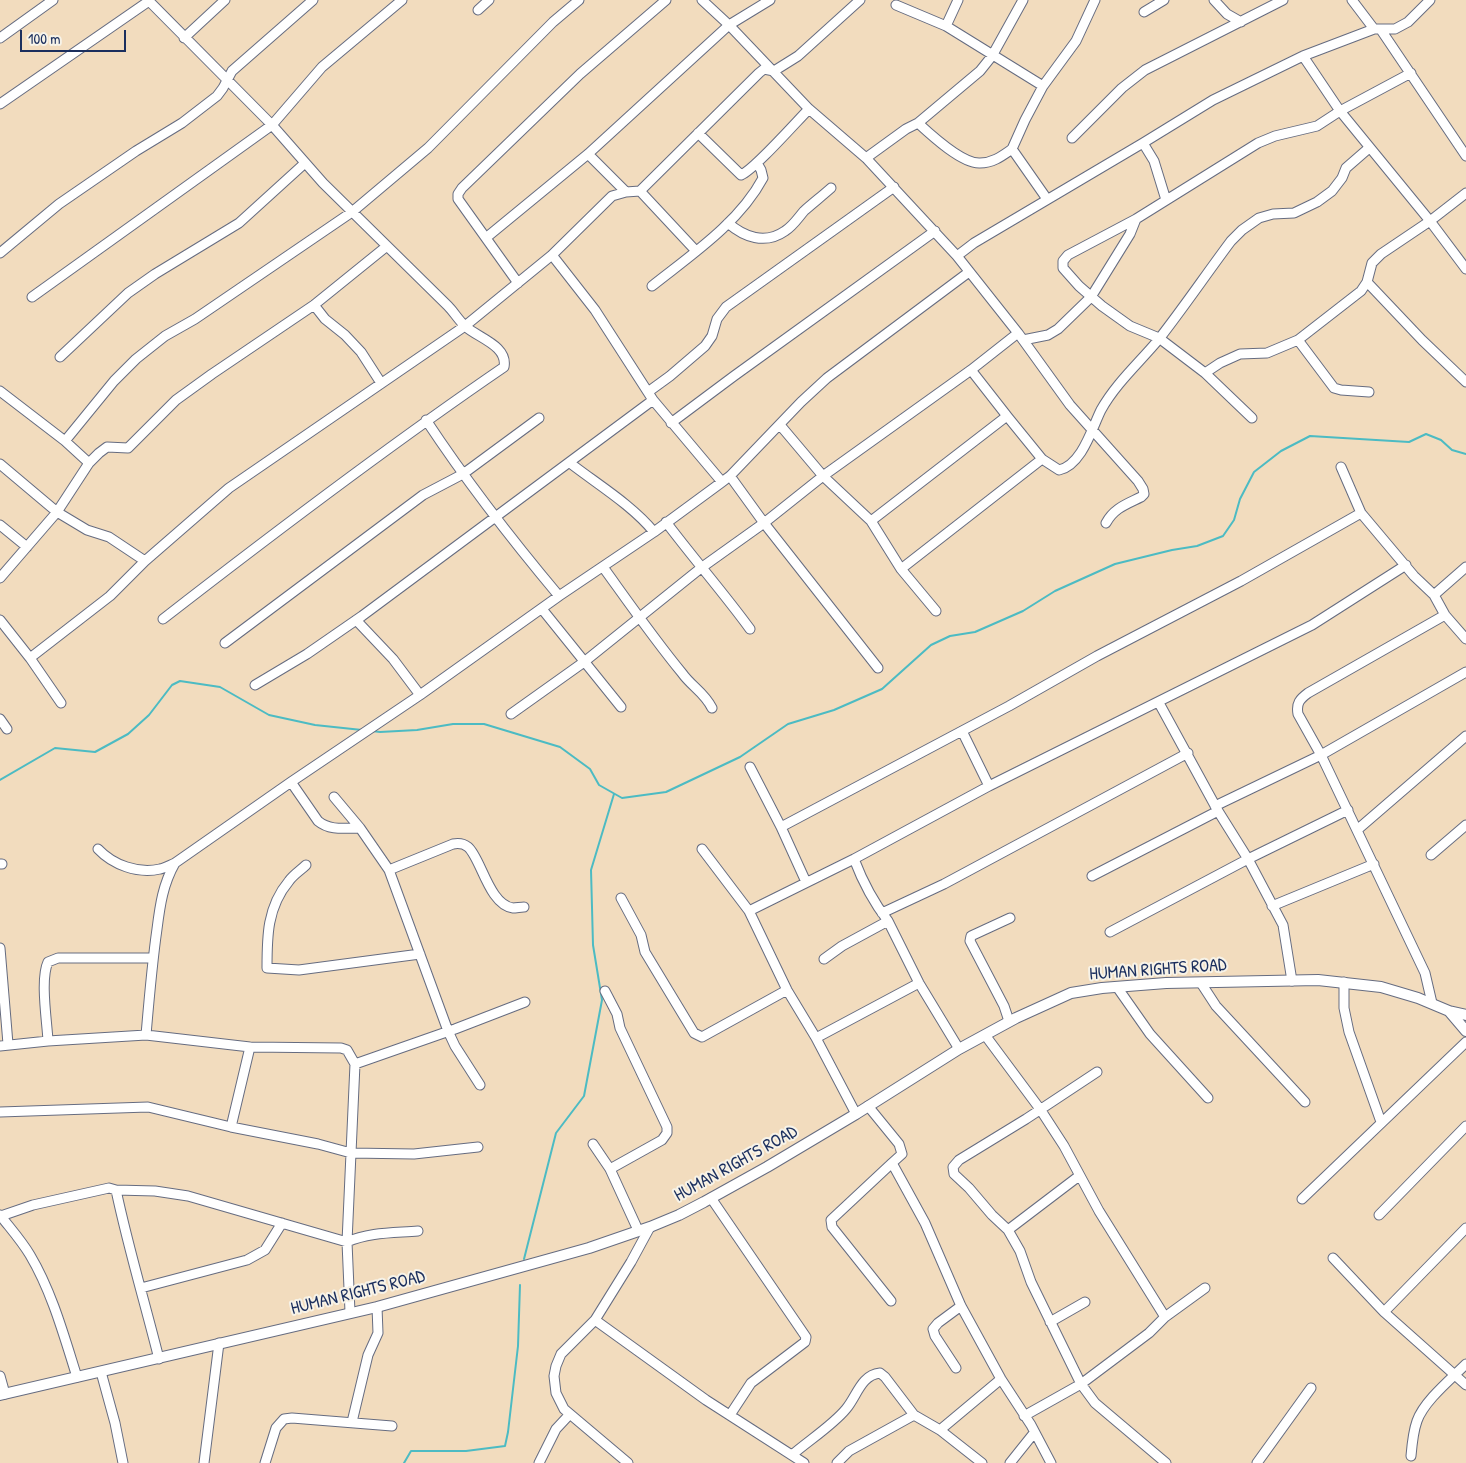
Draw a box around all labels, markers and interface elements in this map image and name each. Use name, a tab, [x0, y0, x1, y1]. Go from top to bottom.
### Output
scale bar	[22, 20, 129, 52]
text: 100 m	[28, 28, 61, 49]
street label: HUMAN RIGHTS ROAD	[1089, 954, 1227, 986]
street label: HUMAN RIGHTS ROAD	[671, 1121, 801, 1207]
street label: HUMAN RIGHTS ROAD	[289, 1266, 427, 1320]

